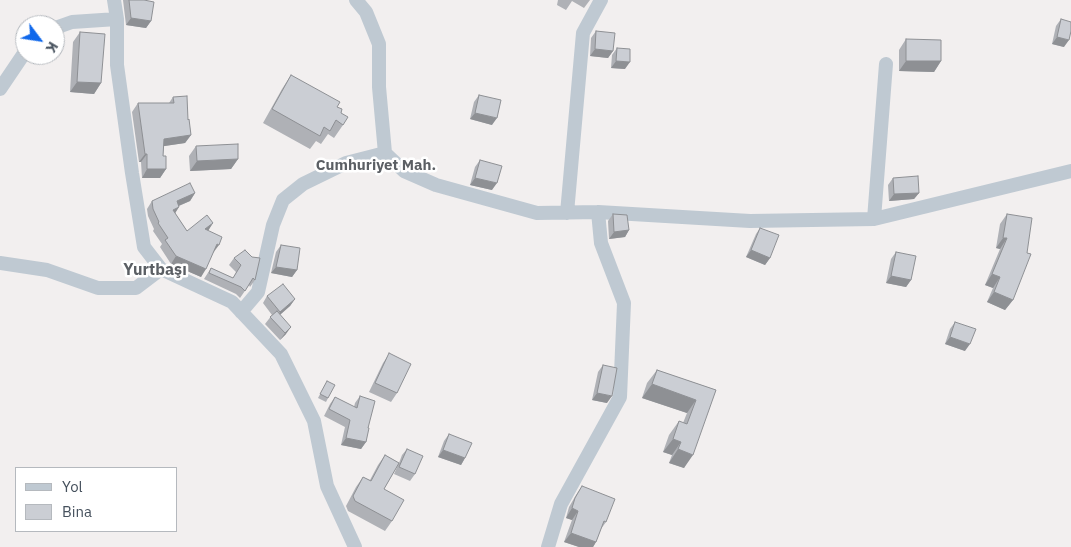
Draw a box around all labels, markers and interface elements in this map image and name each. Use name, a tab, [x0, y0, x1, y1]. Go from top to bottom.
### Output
north arrow	[15, 15, 65, 65]
text: K	[42, 38, 62, 56]
district label: Cumhuriyet Mah.	[316, 157, 436, 175]
district label: Yurtbaşı	[123, 260, 187, 280]
legend	[15, 467, 178, 532]
text: Yol	[62, 477, 83, 496]
text: Bina	[62, 502, 92, 521]

